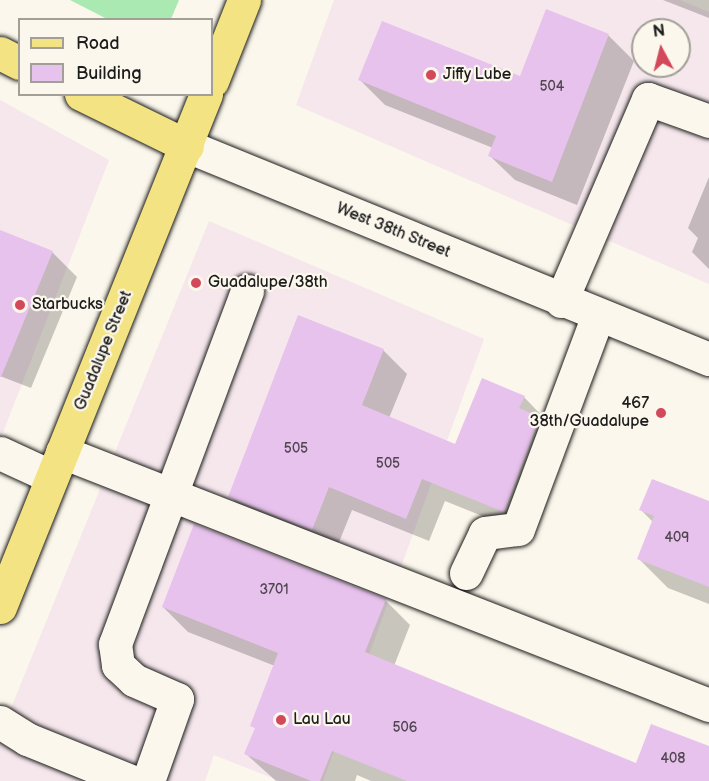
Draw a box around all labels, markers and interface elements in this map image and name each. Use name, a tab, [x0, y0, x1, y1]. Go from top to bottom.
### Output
legend	[18, 18, 213, 96]
north arrow	[631, 18, 691, 78]
text: N	[652, 21, 666, 42]
text: Road	[76, 33, 120, 54]
text: Building	[76, 63, 142, 84]
place label: Jiffy Lube	[443, 65, 512, 85]
marker: Jiffy Lube	[424, 68, 438, 82]
house number: 504	[540, 79, 564, 95]
street label: West 38th Street	[333, 199, 453, 263]
place label: Guadalupe/38th	[208, 273, 328, 293]
marker: Guadalupe/38th	[189, 276, 203, 290]
street label: Guadalupe Street	[71, 288, 137, 414]
place label: Starbucks	[32, 295, 103, 315]
marker: Starbucks	[13, 298, 27, 312]
place label: 467 38th/Guadalupe	[530, 394, 649, 432]
marker: 467 38th/Guadalupe	[654, 406, 668, 420]
house number: 505	[284, 441, 308, 457]
house number: 505	[376, 456, 400, 472]
house number: 409	[665, 530, 689, 546]
house number: 3701	[259, 582, 289, 598]
place label: Lau Lau	[293, 710, 351, 730]
marker: Lau Lau	[274, 713, 288, 727]
house number: 506	[393, 720, 417, 736]
house number: 408	[661, 751, 685, 767]

